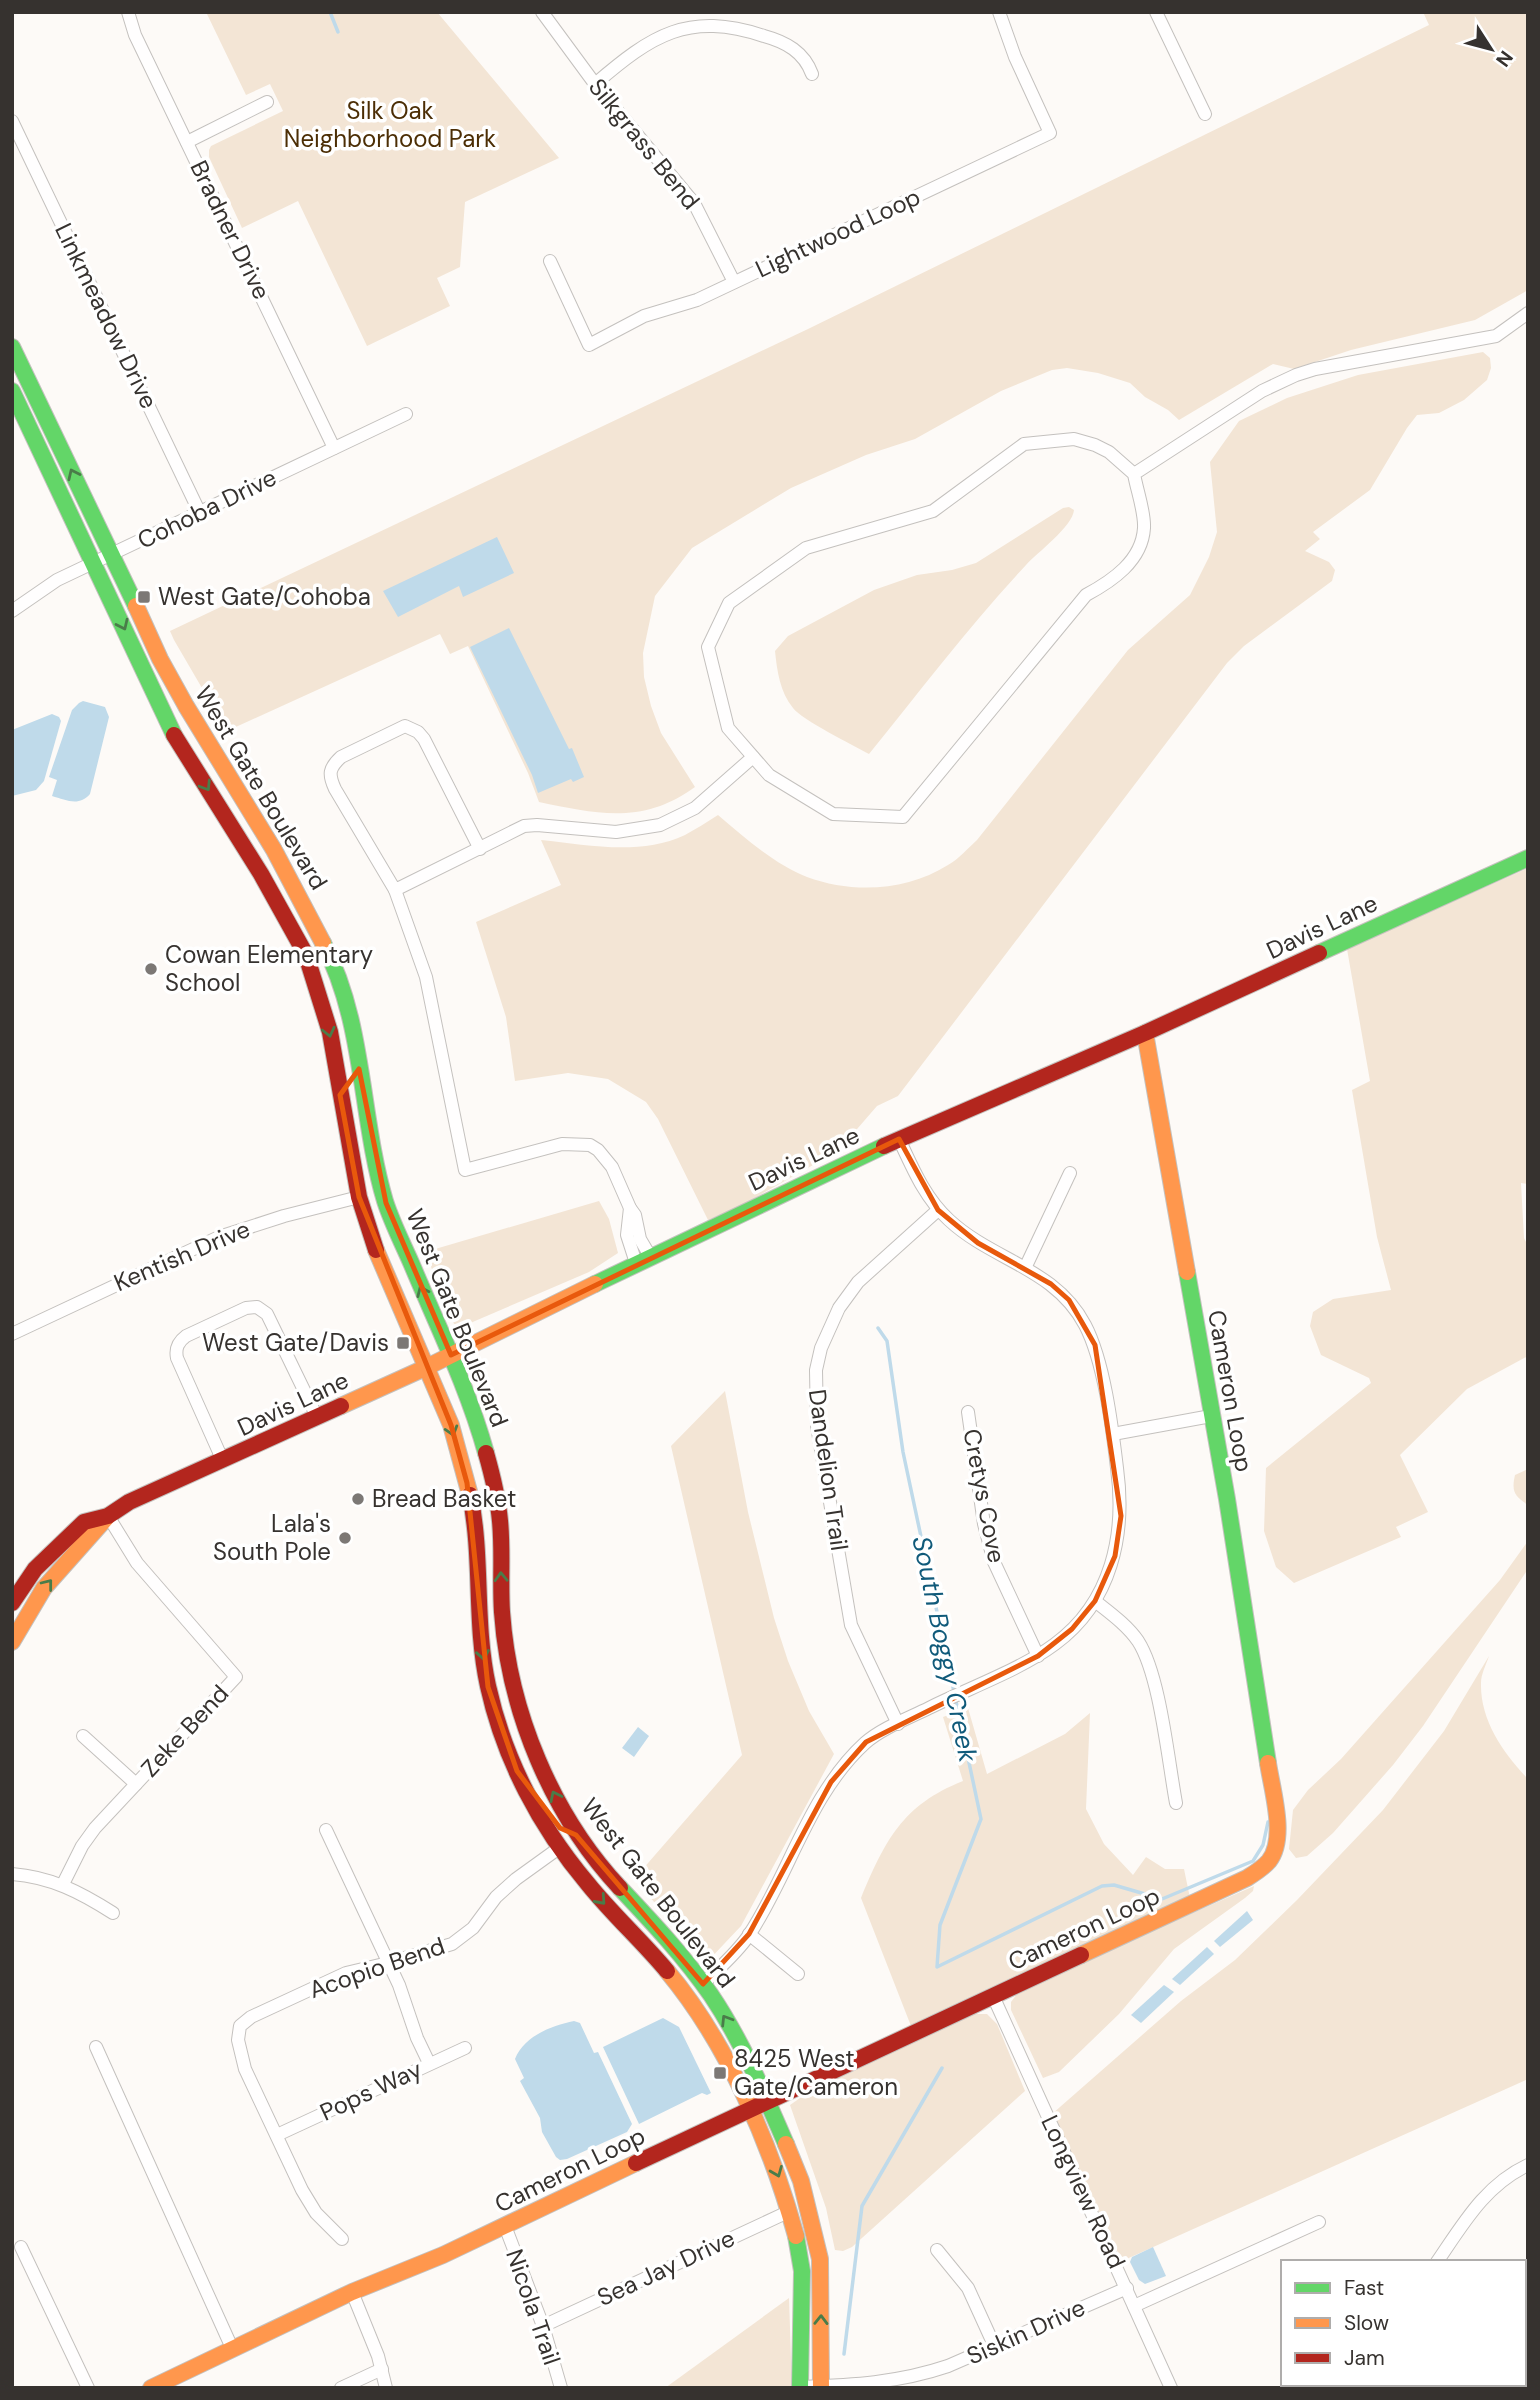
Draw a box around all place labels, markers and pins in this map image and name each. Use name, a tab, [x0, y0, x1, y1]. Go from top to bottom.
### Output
place label: West Gate/Cohoba	[158, 581, 371, 612]
marker: West Gate/Cohoba	[136, 589, 152, 605]
place label: Cowan Elementary School	[165, 939, 373, 998]
marker: Cowan Elementary School	[143, 961, 159, 977]
place label: West Gate/Davis	[202, 1327, 389, 1358]
marker: West Gate/Davis	[395, 1335, 411, 1351]
place label: Bread Basket	[372, 1483, 516, 1514]
marker: Bread Basket	[350, 1491, 366, 1507]
place label: Lala's South Pole	[213, 1508, 331, 1567]
marker: Lala's South Pole	[337, 1530, 353, 1546]
place label: 8425 West Gate/Cameron	[734, 2043, 898, 2102]
marker: 8425 West Gate/Cameron	[712, 2065, 728, 2081]

